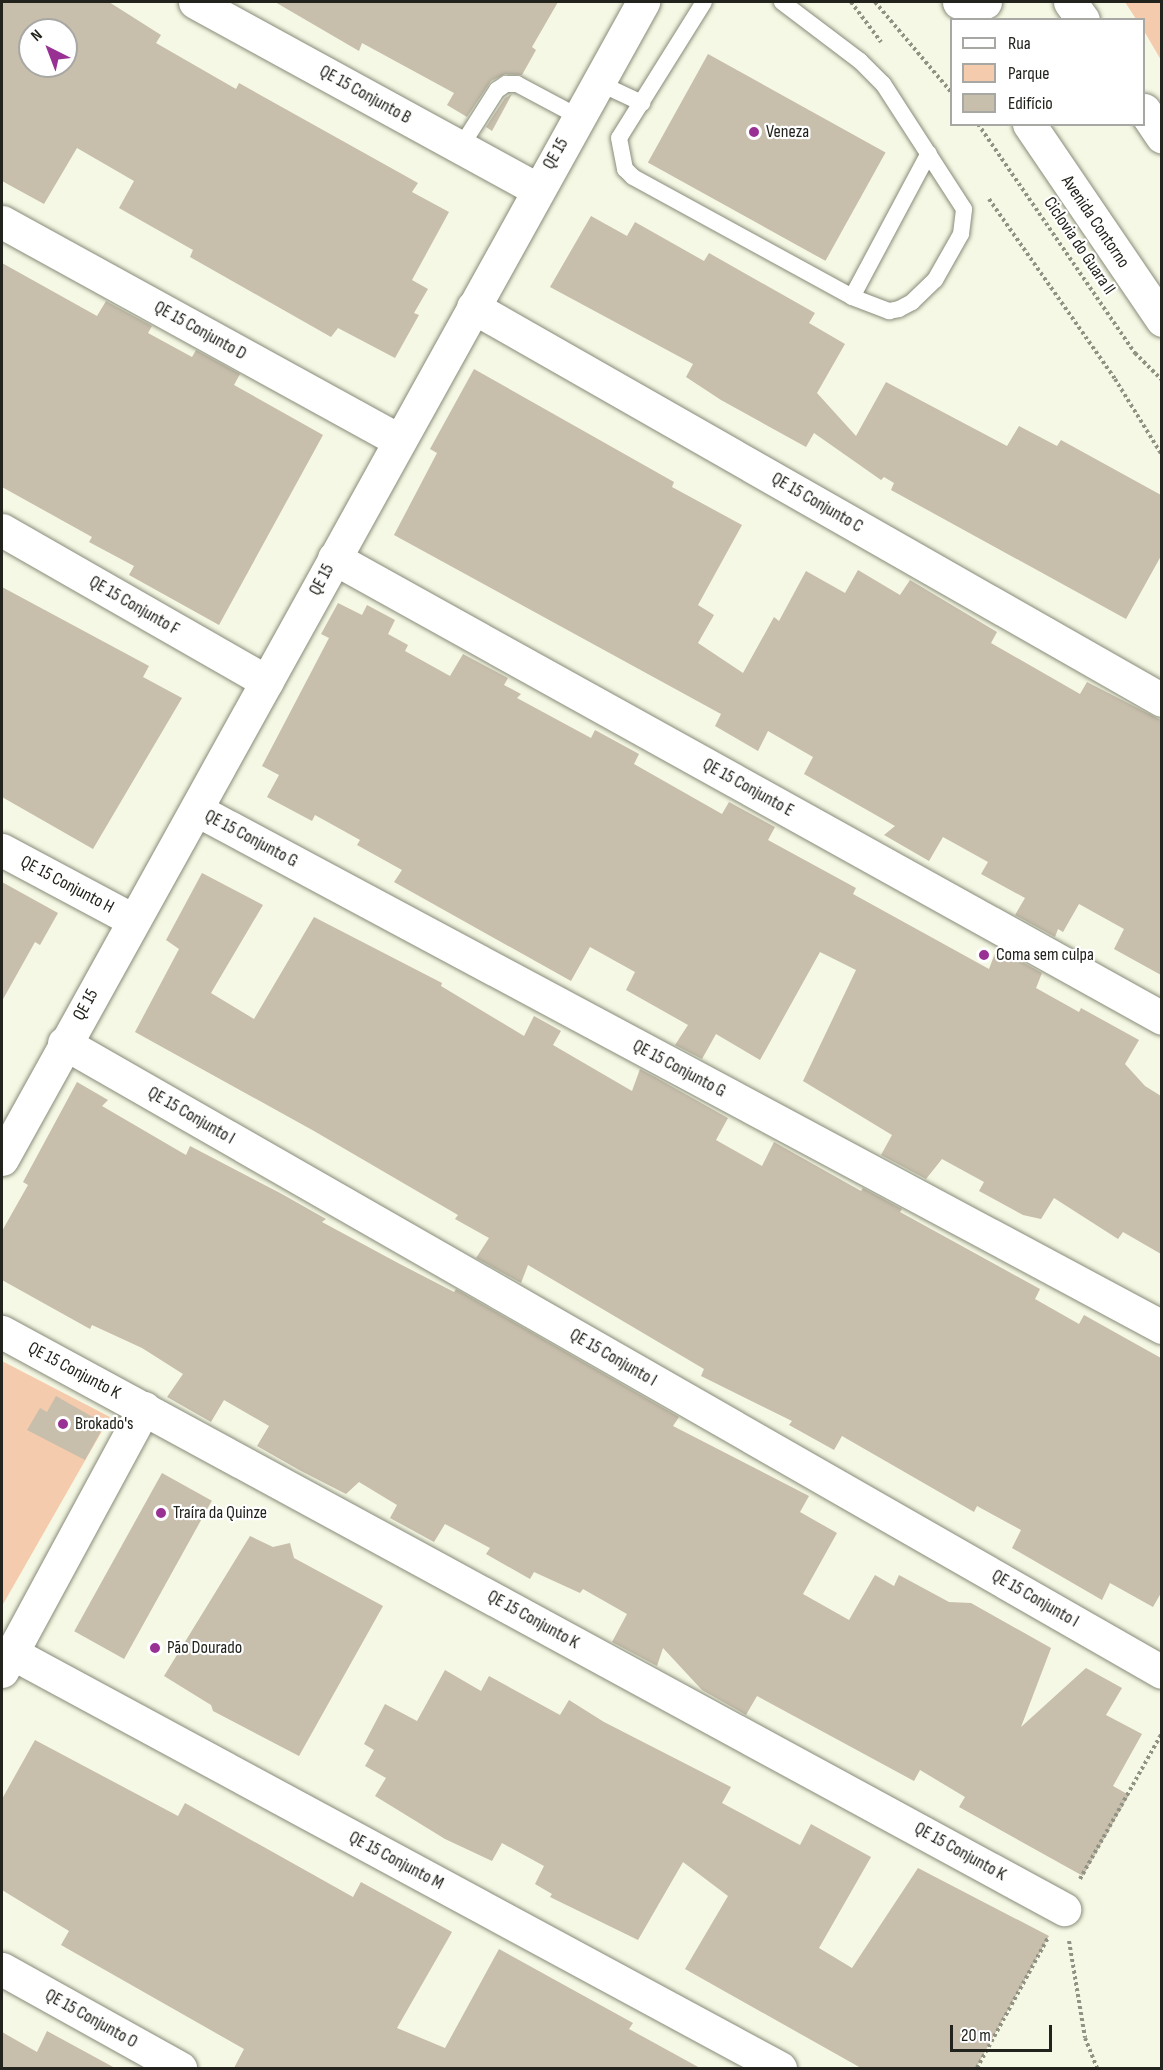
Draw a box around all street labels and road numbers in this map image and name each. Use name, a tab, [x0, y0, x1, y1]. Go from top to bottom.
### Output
street label: QE 15 Conjunto B	[315, 61, 415, 129]
street label: QE 15	[538, 134, 574, 174]
street label: Avenida Contorno	[1056, 172, 1134, 272]
street label: Ciclovia do Guara II	[1038, 193, 1120, 299]
street label: QE 15 Conjunto D	[150, 297, 250, 365]
street label: QE 15 Conjunto C	[767, 468, 867, 538]
street label: QE 15	[305, 561, 339, 599]
street label: QE 15 Conjunto F	[85, 571, 183, 641]
street label: QE 15 Conjunto E	[699, 754, 797, 822]
street label: QE 15 Conjunto G	[201, 805, 301, 873]
street label: QE 15 Conjunto H	[17, 851, 117, 919]
street label: QE 15	[69, 985, 103, 1025]
street label: QE 15 Conjunto G	[629, 1035, 729, 1103]
street label: QE 15 Conjunto I	[144, 1082, 238, 1150]
street label: QE 15 Conjunto I	[566, 1324, 660, 1392]
street label: QE 15 Conjunto K	[24, 1338, 124, 1404]
street label: QE 15 Conjunto I	[988, 1565, 1082, 1633]
street label: QE 15 Conjunto K	[483, 1586, 583, 1654]
street label: QE 15 Conjunto K	[910, 1818, 1010, 1886]
street label: QE 15 Conjunto M	[345, 1827, 447, 1895]
street label: QE 15 Conjunto O	[41, 1985, 141, 2053]

